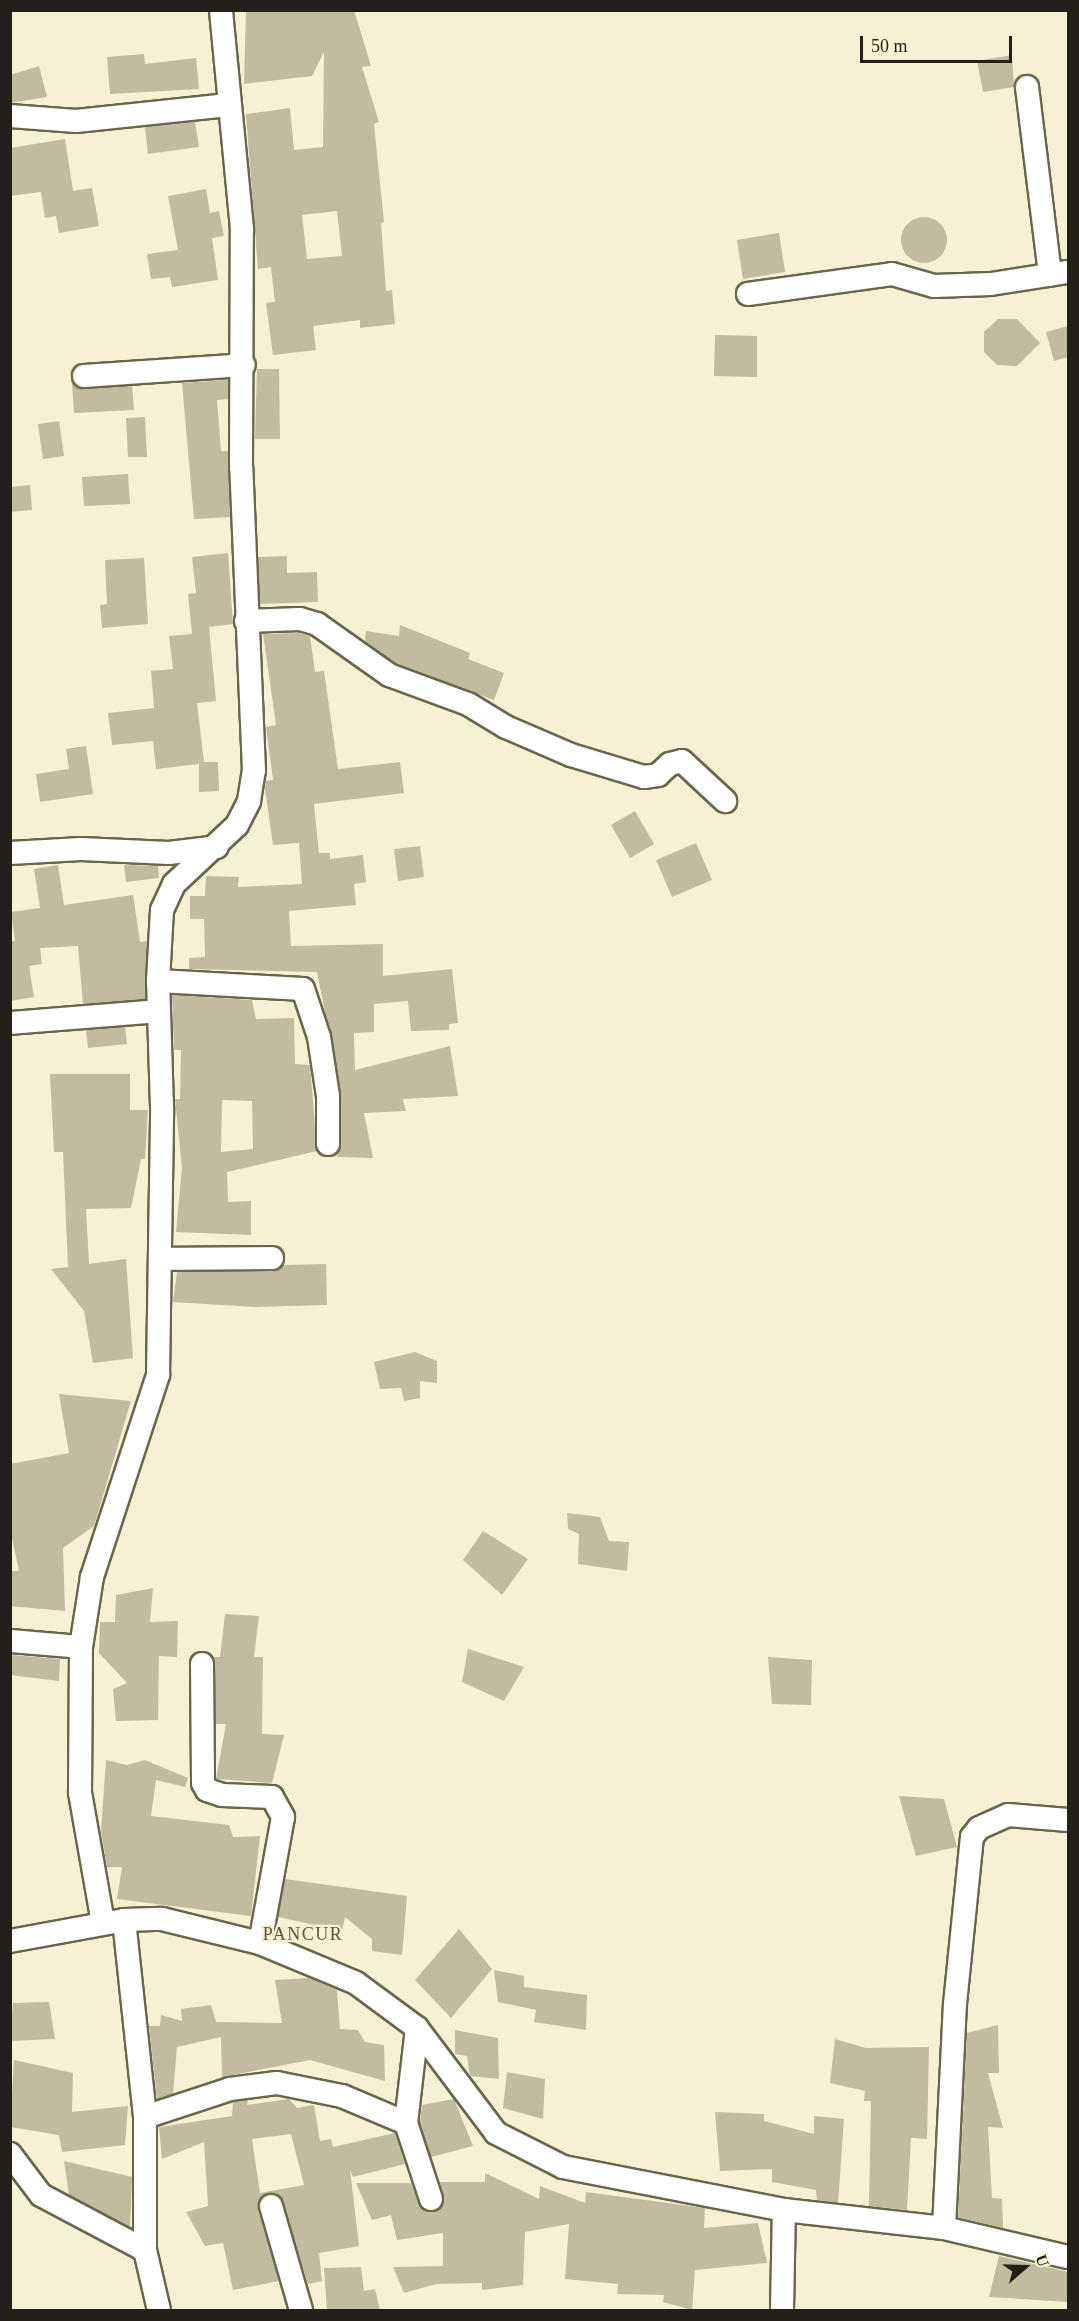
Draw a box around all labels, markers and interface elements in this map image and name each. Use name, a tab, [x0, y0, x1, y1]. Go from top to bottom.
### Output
scale bar	[863, 24, 1014, 62]
text: 50 m	[871, 36, 908, 56]
district label: PANCUR	[263, 1923, 343, 1945]
north arrow	[995, 2237, 1055, 2297]
text: U	[1032, 2252, 1052, 2269]

